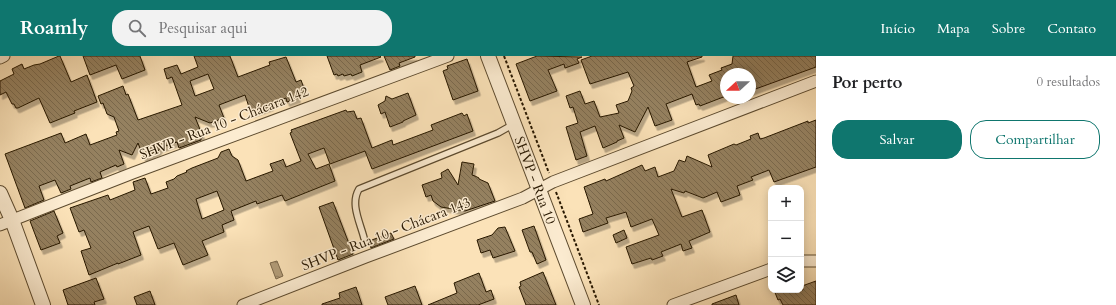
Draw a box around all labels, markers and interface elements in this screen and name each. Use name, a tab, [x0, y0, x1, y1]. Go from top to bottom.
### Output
search box	[112, 10, 392, 46]
text: Roamly	[20, 15, 88, 41]
icon: search	[126, 17, 148, 39]
text: Pesquisar aqui	[158, 18, 248, 38]
text: Início	[880, 19, 915, 38]
text: Mapa	[937, 19, 970, 38]
text: Sobre	[992, 19, 1025, 38]
text: Contato	[1047, 19, 1096, 38]
north arrow	[720, 68, 756, 104]
text: Por perto	[832, 71, 902, 94]
text: 0 resultados	[1036, 73, 1100, 91]
street label: SHVP - Rua 10 - Chácara 142	[137, 82, 311, 164]
button: Salvar	[832, 120, 962, 159]
button: Compartilhar	[970, 120, 1100, 159]
street label: SHVP - Rua 10	[510, 134, 561, 227]
map controls	[768, 185, 804, 293]
button: +	[768, 185, 804, 221]
street label: SHVP - Rua 10 - Chácara 143	[299, 193, 473, 275]
button: −	[768, 221, 804, 257]
button: layers	[768, 257, 804, 293]

